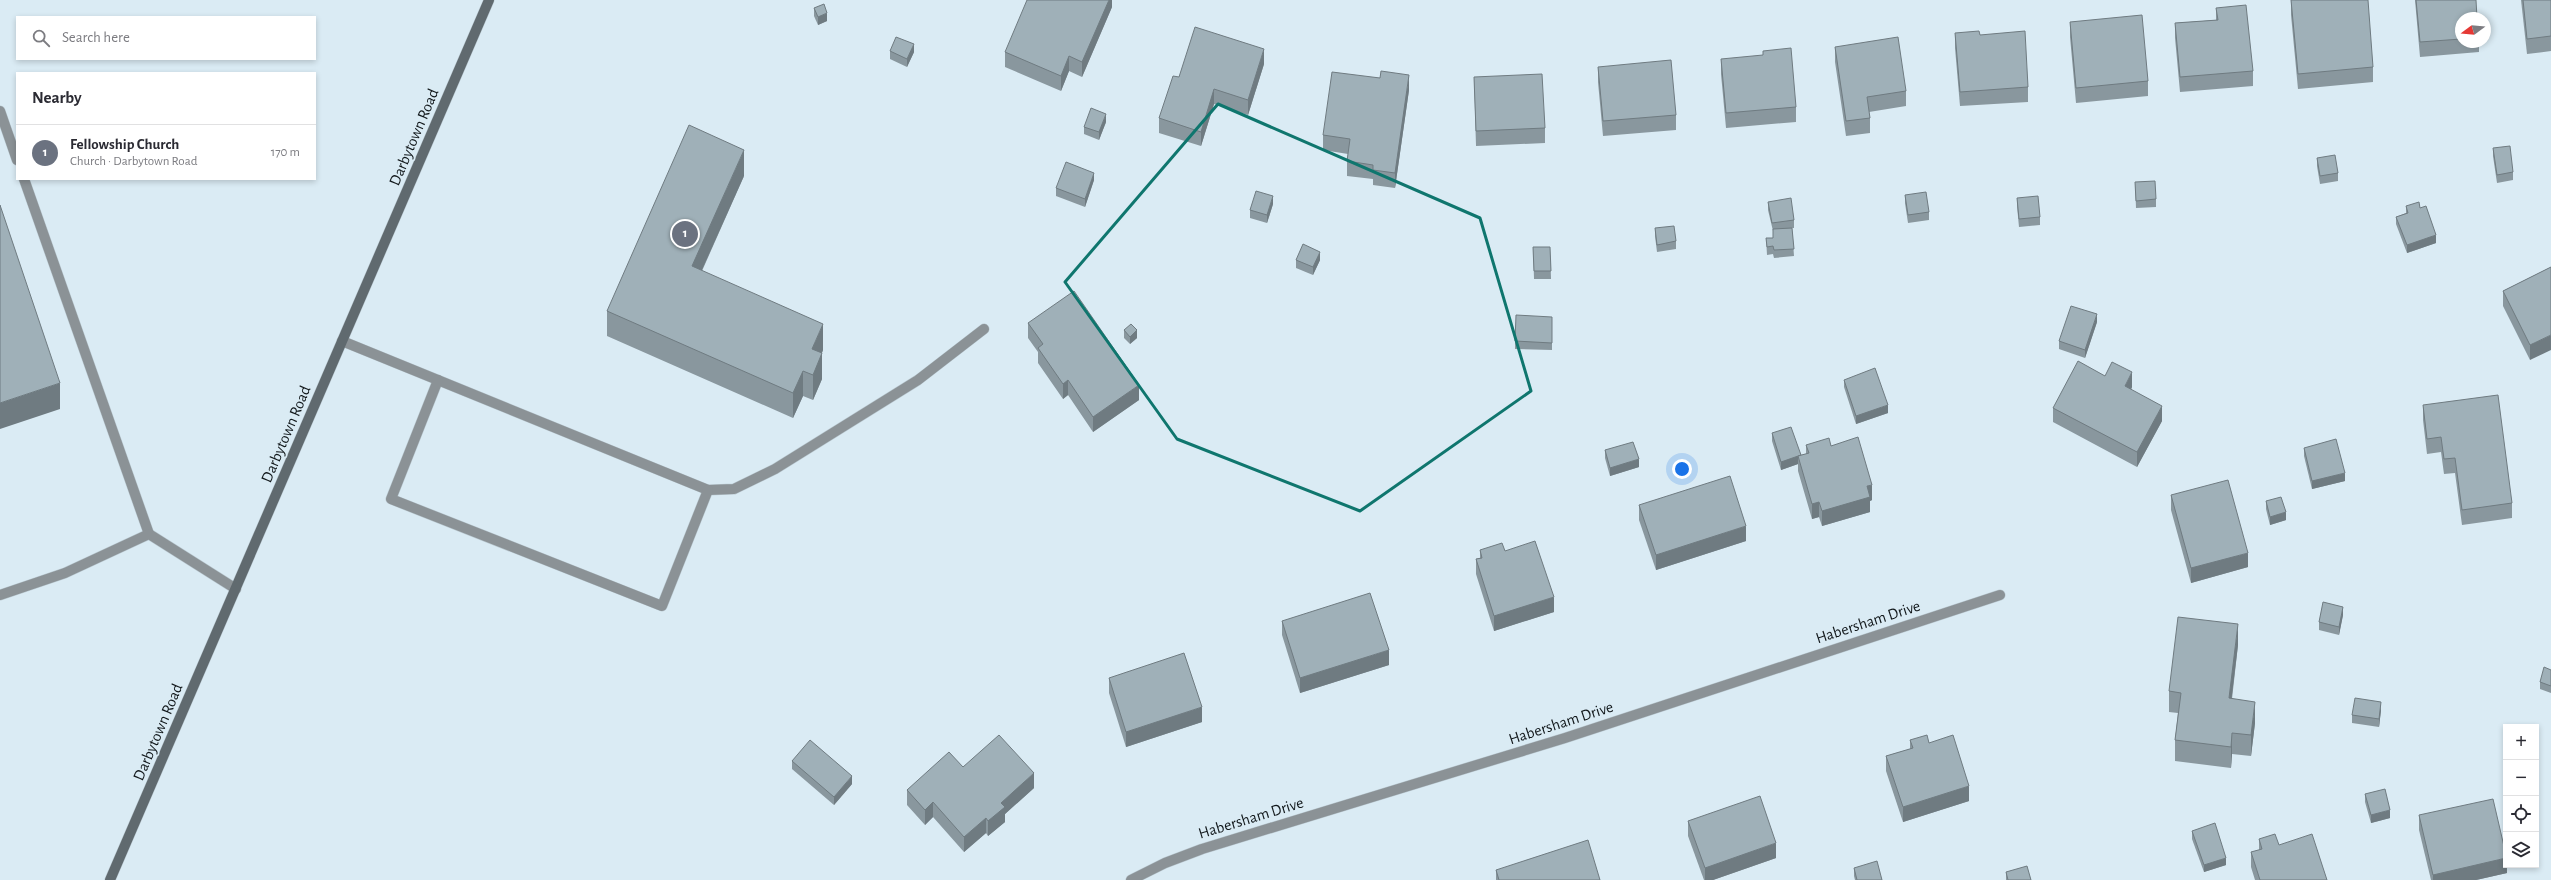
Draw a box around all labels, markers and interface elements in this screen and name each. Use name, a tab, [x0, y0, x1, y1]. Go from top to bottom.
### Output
north arrow	[2455, 12, 2491, 48]
search box	[16, 16, 316, 60]
icon: search	[30, 27, 52, 49]
text: Search here	[62, 30, 130, 45]
street label: Darbytown Road	[386, 86, 443, 188]
text: Nearby	[32, 89, 82, 106]
text: Fellowship Church	[70, 137, 179, 152]
text: 1	[43, 146, 47, 159]
text: 170 m	[271, 146, 300, 159]
text: Church · Darbytown Road	[70, 155, 197, 168]
pin: 1	[672, 219, 698, 249]
street label: Darbytown Road	[258, 383, 315, 485]
your location	[1672, 459, 1692, 479]
street label: Habersham Drive	[1814, 598, 1922, 646]
street label: Darbytown Road	[130, 681, 187, 783]
street label: Habersham Drive	[1507, 699, 1615, 747]
map controls	[2503, 724, 2539, 868]
button: +	[2503, 724, 2539, 760]
button: −	[2503, 760, 2539, 796]
street label: Habersham Drive	[1197, 794, 1305, 842]
button: locate	[2503, 796, 2539, 832]
button: layers	[2503, 832, 2539, 868]

